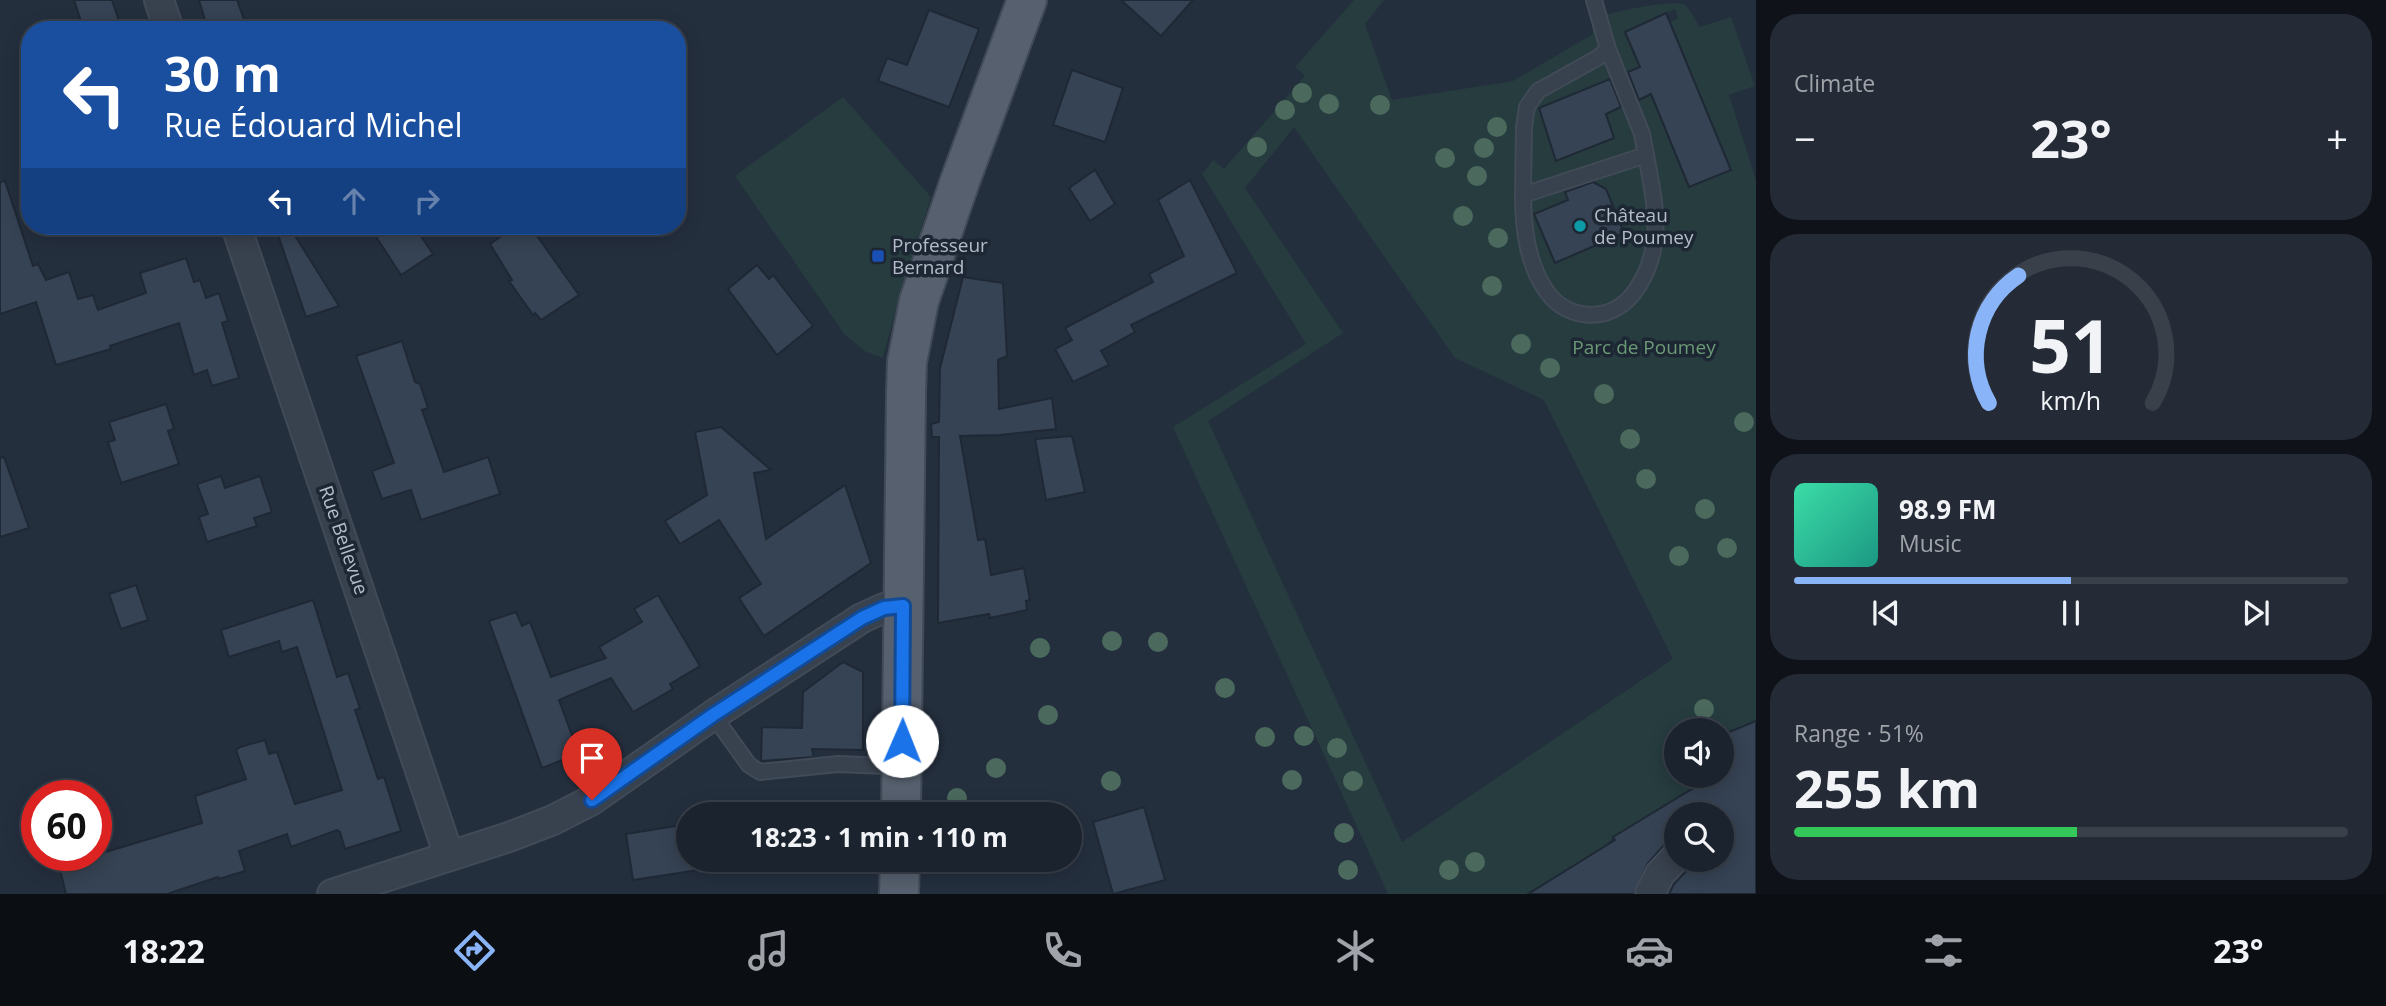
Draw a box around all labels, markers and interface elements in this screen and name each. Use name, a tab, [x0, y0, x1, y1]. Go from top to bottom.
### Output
text: 30 m	[164, 40, 281, 106]
icon: left	[49, 49, 140, 140]
text: Climate	[1794, 67, 1875, 99]
text: 23°	[2030, 102, 2112, 173]
text: Rue Édouard Michel	[164, 103, 463, 146]
text: −	[1794, 112, 1816, 164]
text: +	[2326, 112, 2348, 164]
icon: left	[262, 182, 300, 220]
icon: ahead	[335, 182, 373, 220]
icon: right	[408, 182, 446, 220]
place label: Château de Poumey	[1594, 202, 1694, 250]
marker: Château de Poumey	[1572, 218, 1588, 234]
place label: Professeur Bernard	[892, 232, 988, 280]
marker: Professeur Bernard	[870, 248, 886, 264]
text: 51	[2029, 295, 2113, 394]
park label: Parc de Poumey	[1572, 334, 1716, 360]
text: km/h	[2041, 383, 2101, 417]
street label: Rue Bellevue	[313, 482, 375, 598]
text: 98.9 FM	[1899, 491, 1997, 527]
text: Music	[1899, 527, 1962, 559]
icon: previous	[1867, 594, 1905, 632]
icon: pause	[2052, 594, 2090, 632]
icon: next	[2237, 594, 2275, 632]
position arrow	[865, 704, 939, 778]
text: Range · 51%	[1794, 717, 1924, 749]
map controls	[1664, 718, 1734, 872]
button: sound	[1664, 718, 1734, 788]
pin	[562, 728, 622, 800]
icon: arrive	[573, 739, 611, 777]
text: 255 km	[1794, 752, 1980, 823]
speed limit sign: 60	[21, 780, 112, 871]
button: search	[1664, 802, 1734, 872]
text: 18:23 · 1 min · 110 m	[750, 819, 1008, 855]
icon: directions	[450, 926, 499, 975]
icon: music	[744, 926, 793, 975]
icon: phone	[1038, 926, 1087, 975]
icon: climate	[1331, 926, 1380, 975]
icon: car	[1625, 926, 1674, 975]
icon: filters	[1919, 926, 1968, 975]
text: 18:22	[122, 929, 205, 972]
text: 23°	[2213, 929, 2264, 972]

